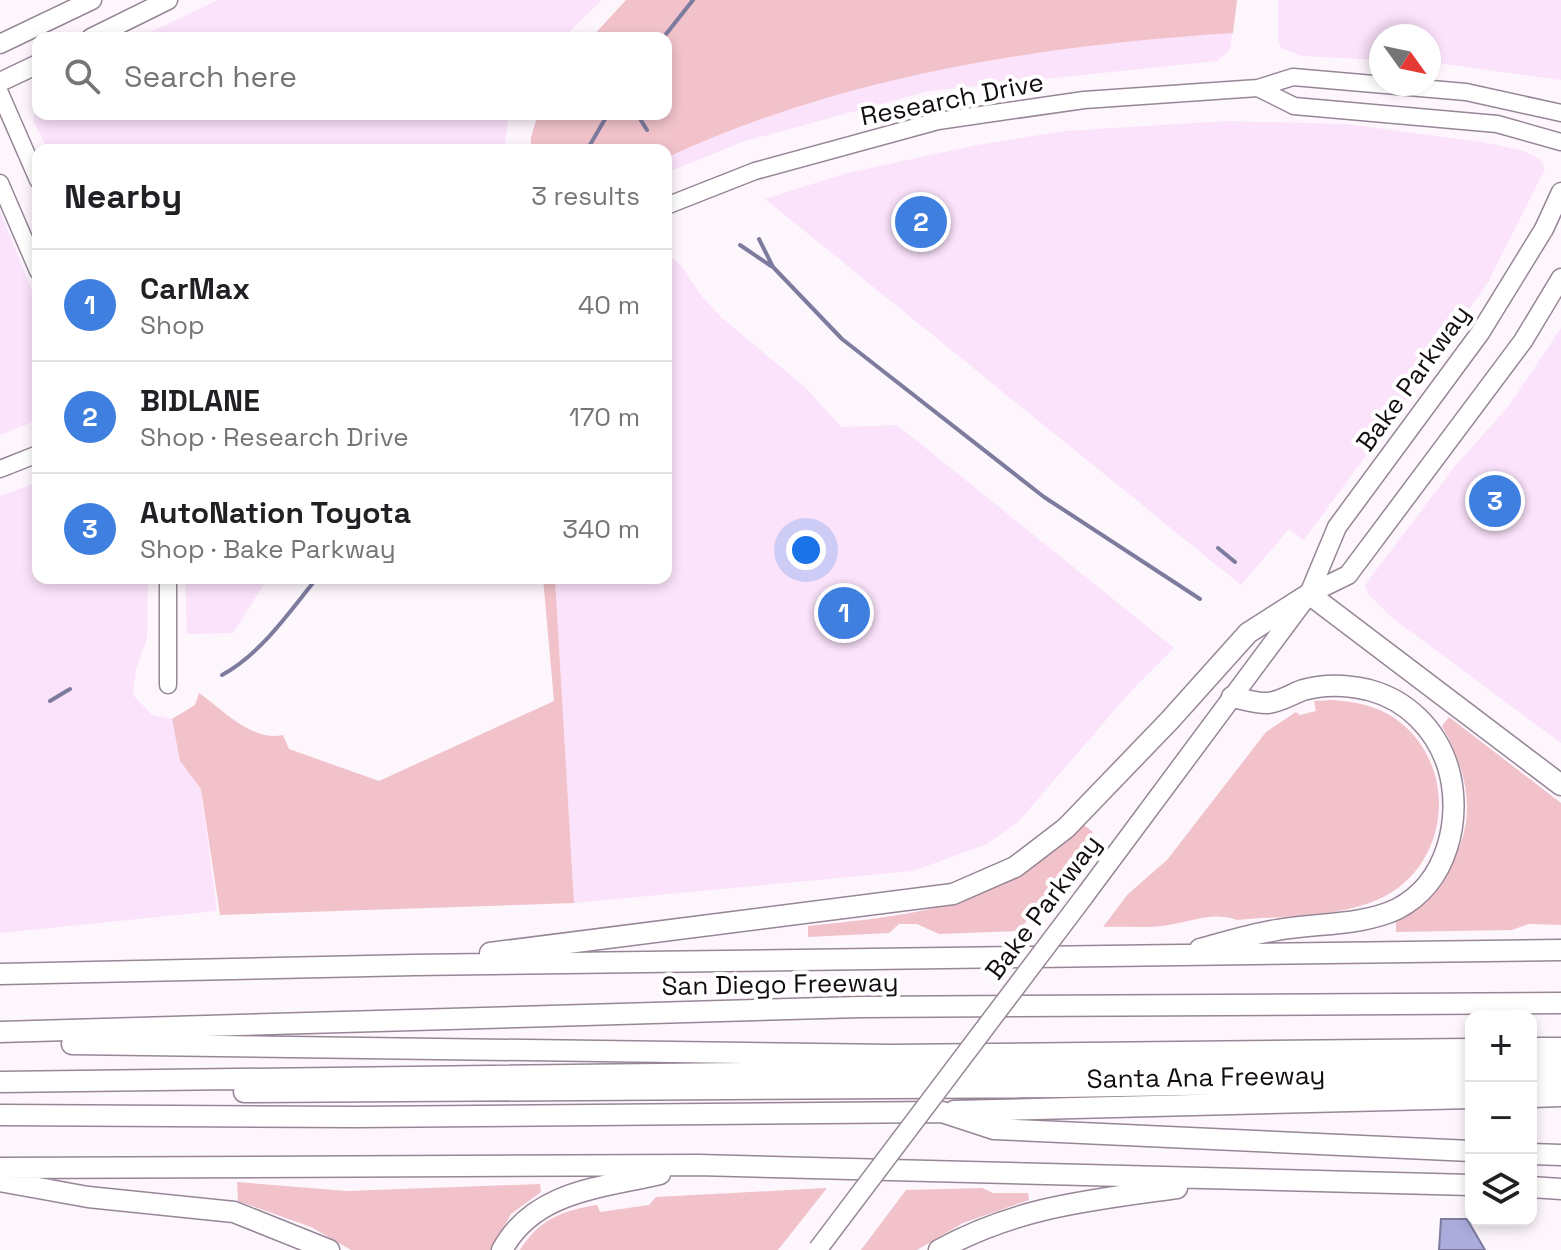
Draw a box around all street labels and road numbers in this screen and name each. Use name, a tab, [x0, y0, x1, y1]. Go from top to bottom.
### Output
street label: Research Drive	[858, 65, 1046, 133]
street label: Bake Parkway	[1348, 298, 1478, 458]
street label: Bake Parkway	[977, 828, 1109, 986]
street label: San Diego Freeway	[661, 965, 899, 1003]
street label: Santa Ana Freeway	[1086, 1058, 1326, 1096]

